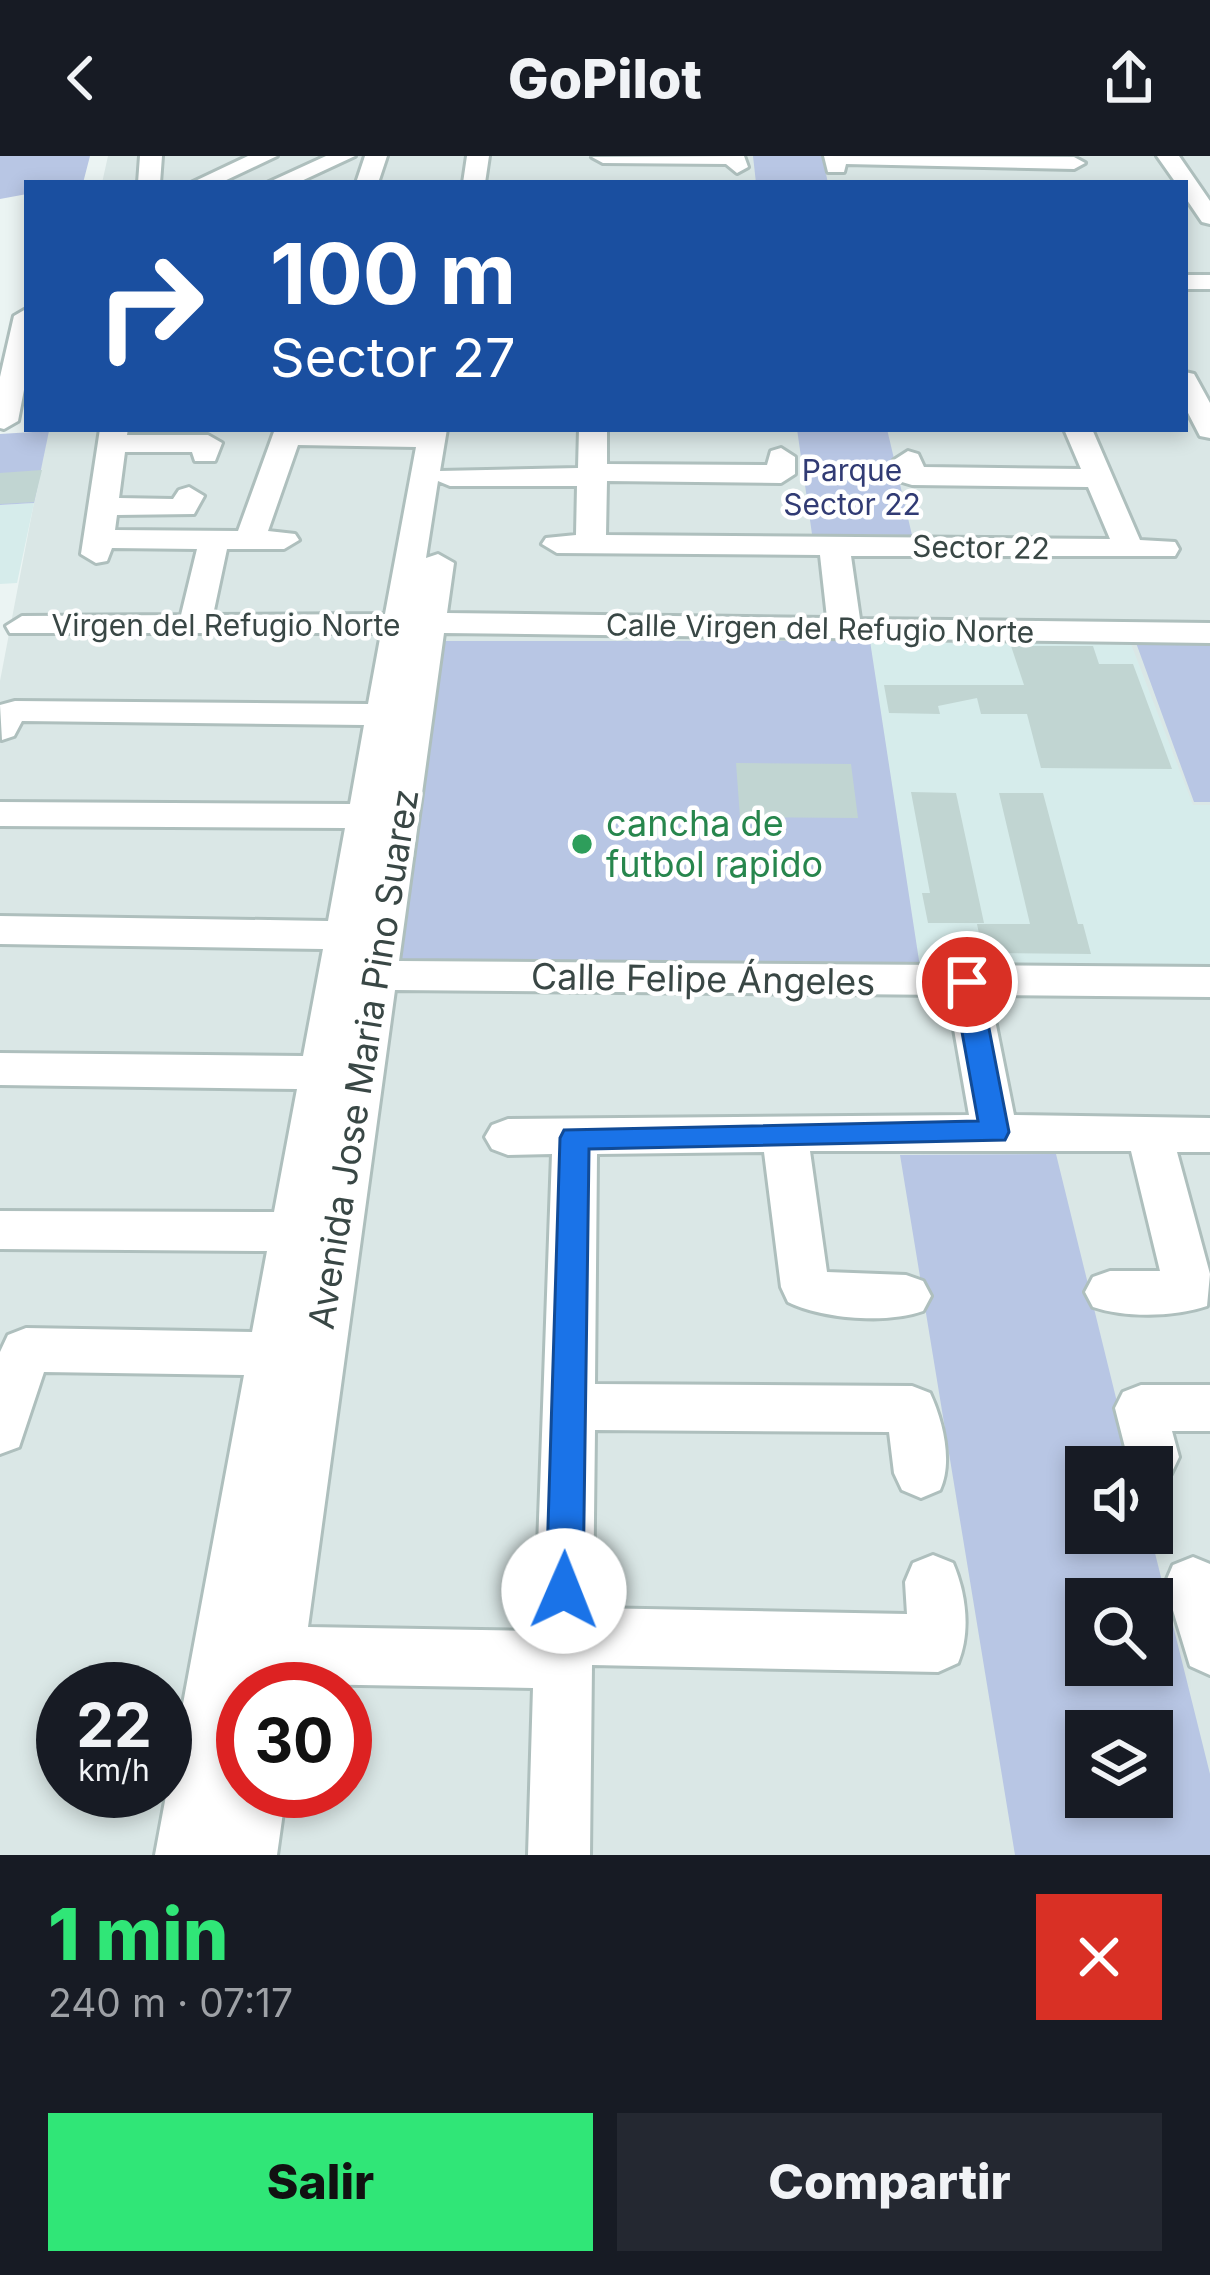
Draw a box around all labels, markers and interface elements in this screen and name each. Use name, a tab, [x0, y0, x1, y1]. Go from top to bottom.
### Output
icon: back	[48, 45, 114, 111]
icon: share	[1096, 45, 1162, 111]
text: GoPilot	[508, 46, 702, 111]
text: 100 m	[270, 223, 516, 324]
icon: right	[72, 228, 228, 384]
text: Sector 27	[270, 325, 516, 390]
park label: Parque Sector 22	[783, 452, 921, 522]
street label: Sector 22	[912, 528, 1050, 566]
street label: Calle Virgen del Refugio Norte	[606, 606, 1034, 650]
street label: Virgen del Refugio Norte	[51, 607, 401, 643]
street label: Avenida Jose Maria Pino Suarez	[299, 786, 427, 1332]
place label: cancha de futbol rapido	[606, 801, 823, 886]
marker: cancha de futbol rapido	[569, 831, 595, 857]
pin	[916, 931, 1018, 1033]
icon: arrive	[934, 949, 1000, 1015]
street label: Calle Felipe Ángeles	[530, 954, 876, 1004]
map controls	[1065, 1446, 1173, 1818]
button: sound	[1065, 1446, 1173, 1554]
position arrow	[501, 1528, 627, 1654]
button: search	[1065, 1578, 1173, 1686]
speed limit sign: 30	[216, 1662, 372, 1818]
text: 22	[76, 1689, 152, 1761]
button: layers	[1065, 1710, 1173, 1818]
text: km/h	[78, 1752, 150, 1788]
text: 1 min	[48, 1890, 228, 1977]
button: close	[1036, 1894, 1162, 2020]
text: 240 m · 07:17	[48, 1979, 293, 2026]
button: Salir	[48, 2113, 593, 2251]
button: Compartir	[617, 2113, 1162, 2251]

